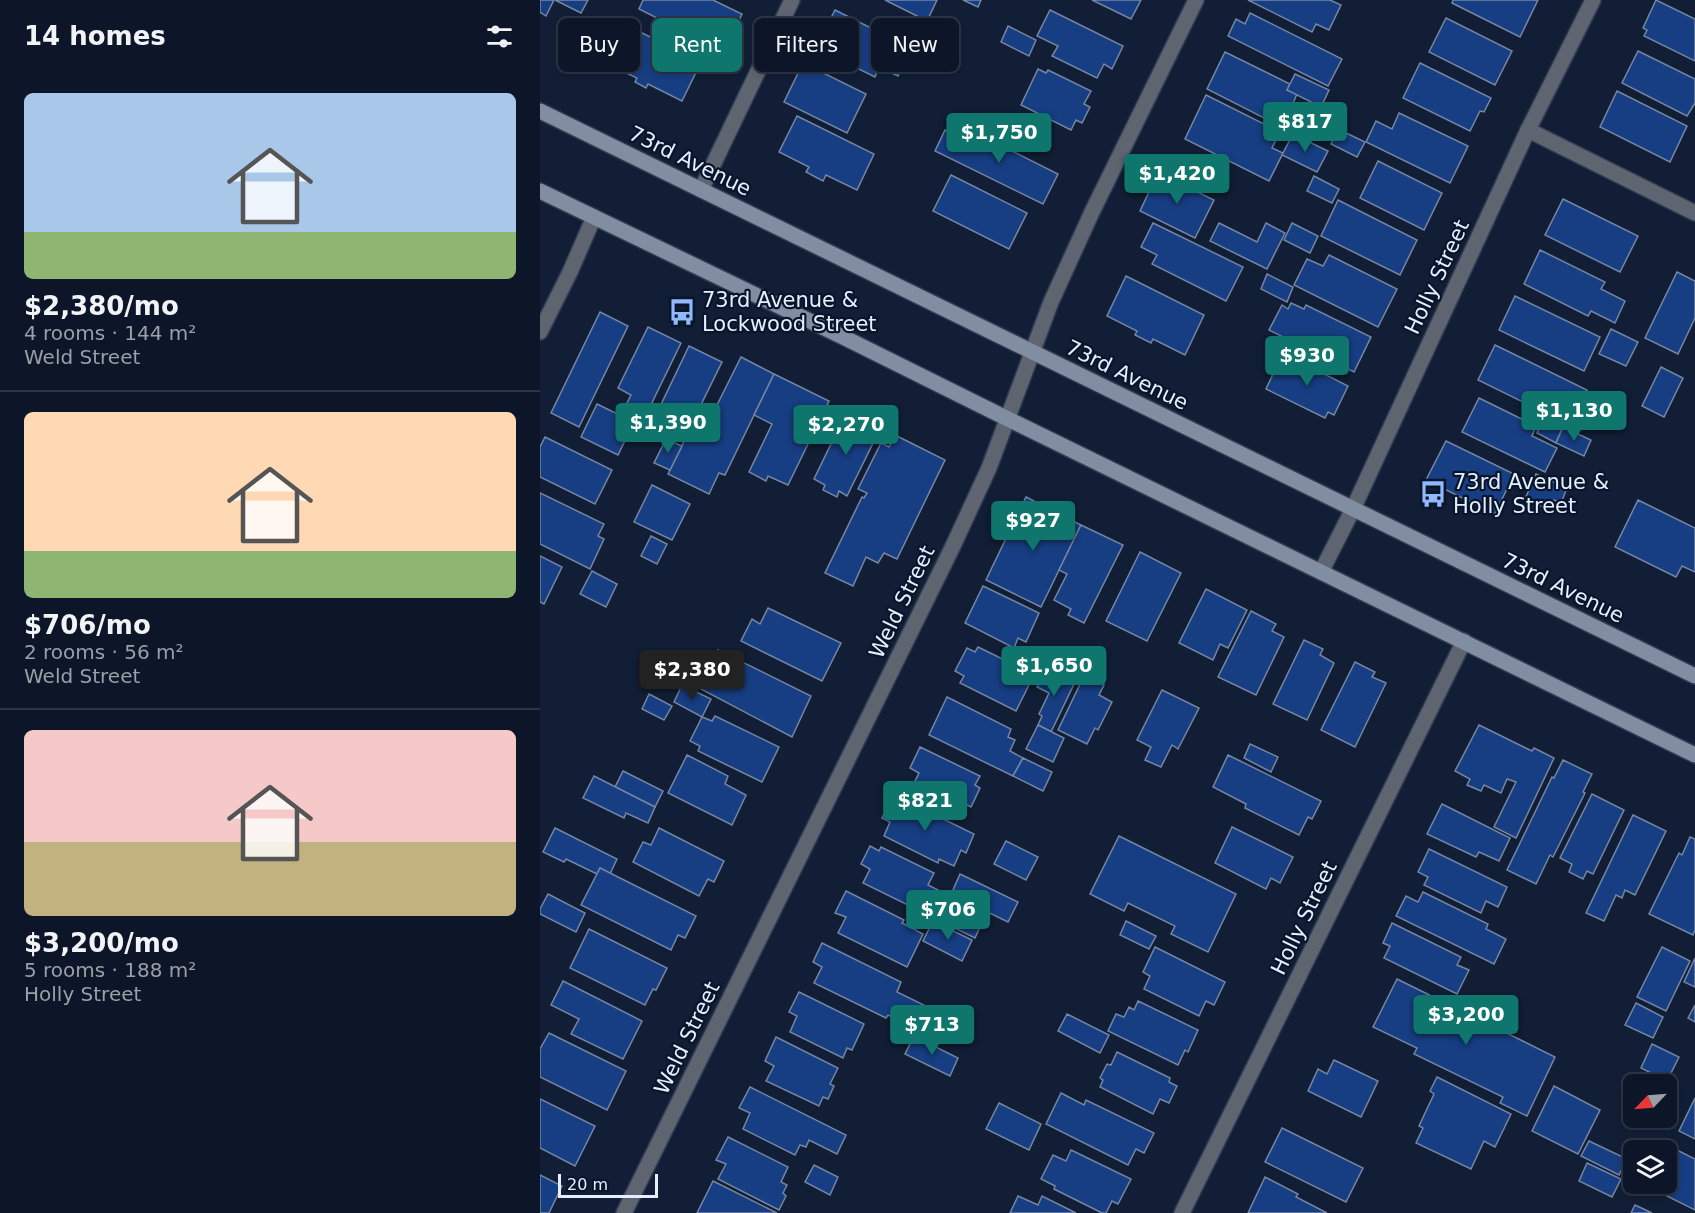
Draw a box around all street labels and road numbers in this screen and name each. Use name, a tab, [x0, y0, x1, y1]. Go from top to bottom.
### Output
street label: 73rd Avenue	[625, 121, 755, 201]
street label: Holly Street	[1400, 216, 1474, 338]
street label: 73rd Avenue	[1062, 335, 1192, 415]
street label: Weld Street	[864, 542, 940, 662]
street label: 73rd Avenue	[1498, 548, 1628, 628]
street label: Holly Street	[1266, 857, 1342, 979]
street label: Weld Street	[649, 978, 725, 1098]

